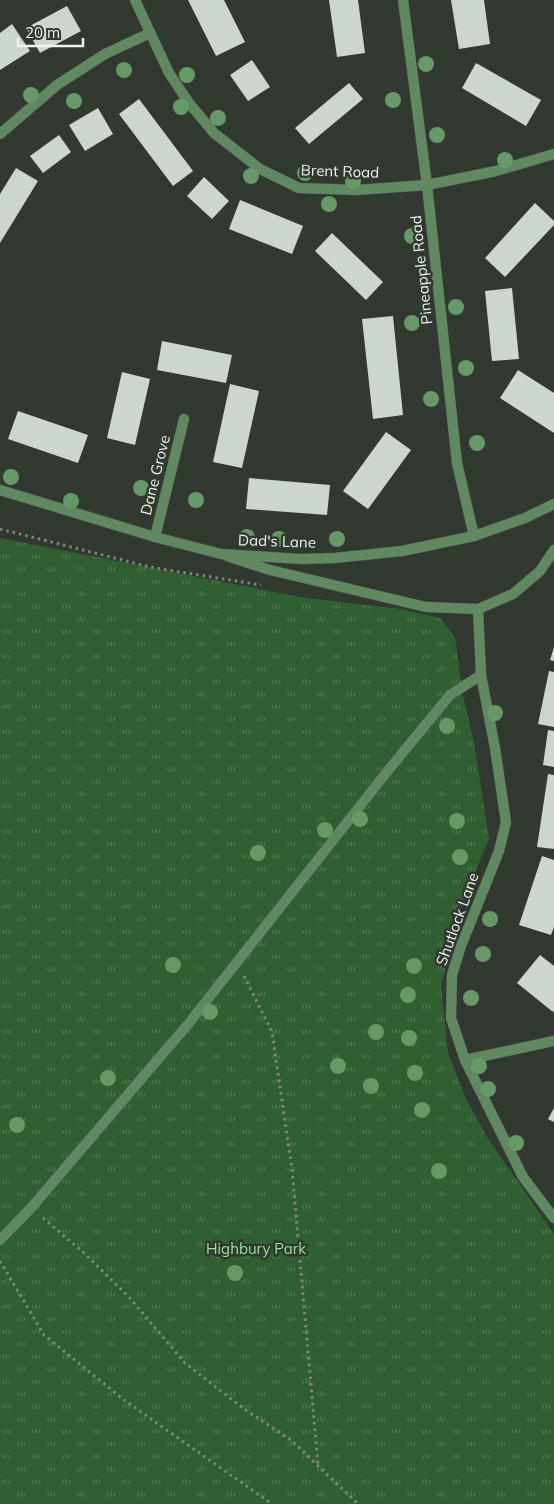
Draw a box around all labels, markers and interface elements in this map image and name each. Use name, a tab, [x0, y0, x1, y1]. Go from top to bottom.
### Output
scale bar	[18, 15, 82, 47]
text: 20 m	[25, 23, 60, 42]
street label: Brent Road	[300, 160, 380, 182]
street label: Pineapple Road	[406, 214, 436, 326]
street label: Dane Grove	[136, 433, 174, 517]
street label: Dad's Lane	[238, 530, 316, 552]
street label: Shutlock Lane	[431, 870, 483, 968]
park label: Highbury Park	[206, 1239, 306, 1258]

